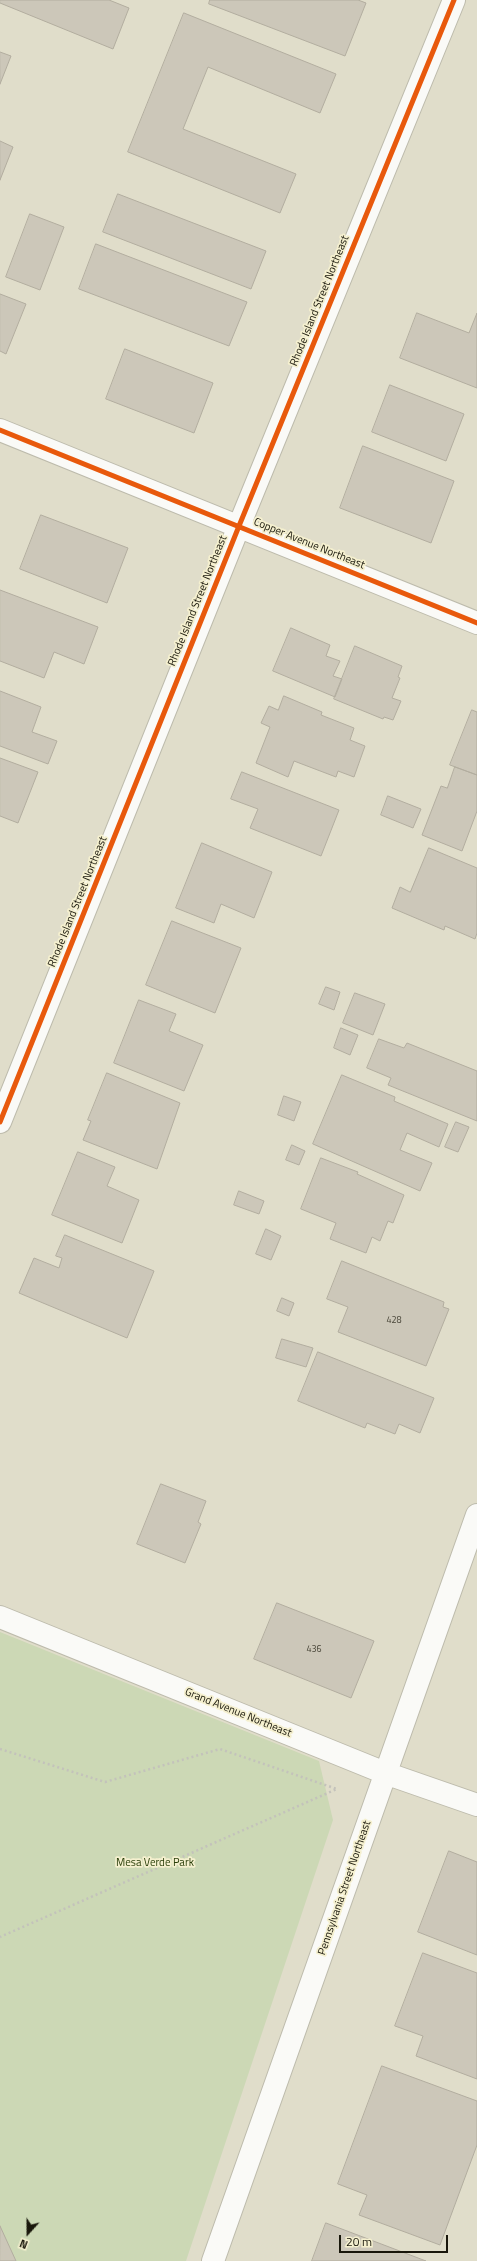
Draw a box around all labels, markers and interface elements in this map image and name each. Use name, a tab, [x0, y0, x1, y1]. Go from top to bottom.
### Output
street label: Rhode Island Street Northeast	[288, 234, 352, 368]
street label: Copper Avenue Northeast	[252, 516, 366, 572]
street label: Rhode Island Street Northeast	[166, 534, 230, 668]
street label: Rhode Island Street Northeast	[46, 835, 110, 969]
house number: 428	[386, 1316, 402, 1326]
house number: 436	[306, 1645, 322, 1655]
street label: Grand Avenue Northeast	[183, 1686, 293, 1740]
street label: Pennsylvania Street Northeast	[316, 1819, 374, 1957]
park label: Mesa Verde Park	[116, 1856, 194, 1870]
north arrow	[8, 2213, 48, 2253]
scale bar	[341, 2227, 450, 2253]
text: 20 m	[346, 2232, 372, 2251]
text: N	[17, 2235, 30, 2253]

